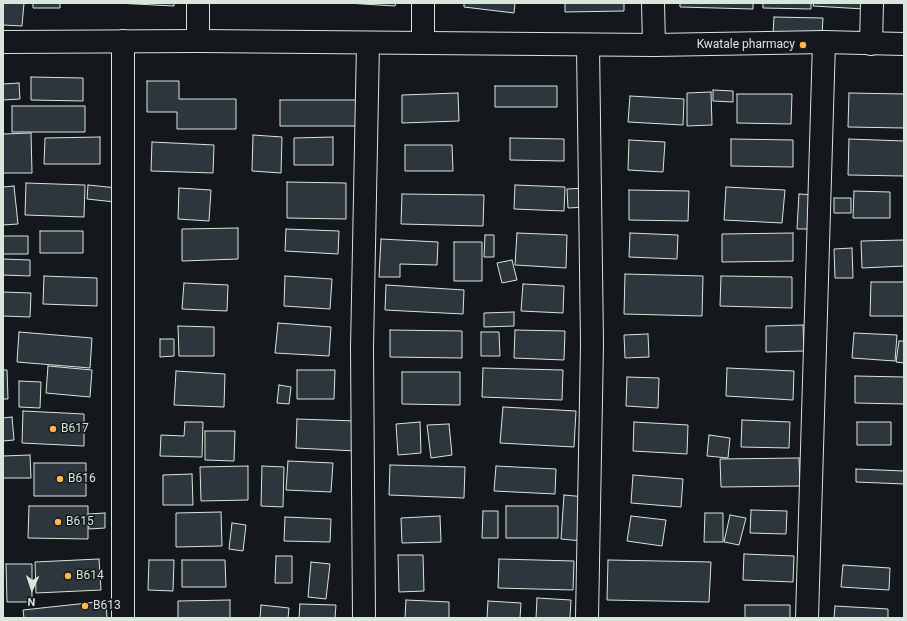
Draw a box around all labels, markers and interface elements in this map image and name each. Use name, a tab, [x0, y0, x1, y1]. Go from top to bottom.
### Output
place label: Kwatale pharmacy	[697, 38, 795, 52]
marker: Kwatale pharmacy	[798, 40, 808, 50]
place label: B617	[61, 422, 89, 436]
marker: B617	[48, 424, 58, 434]
place label: B616	[68, 472, 96, 486]
marker: B616	[55, 474, 65, 484]
place label: B615	[66, 515, 94, 529]
marker: B615	[53, 517, 63, 527]
north arrow	[12, 569, 52, 609]
place label: B614	[76, 569, 104, 583]
marker: B614	[63, 571, 73, 581]
text: N	[27, 595, 36, 608]
place label: B613	[93, 599, 121, 613]
marker: B613	[80, 601, 90, 611]

